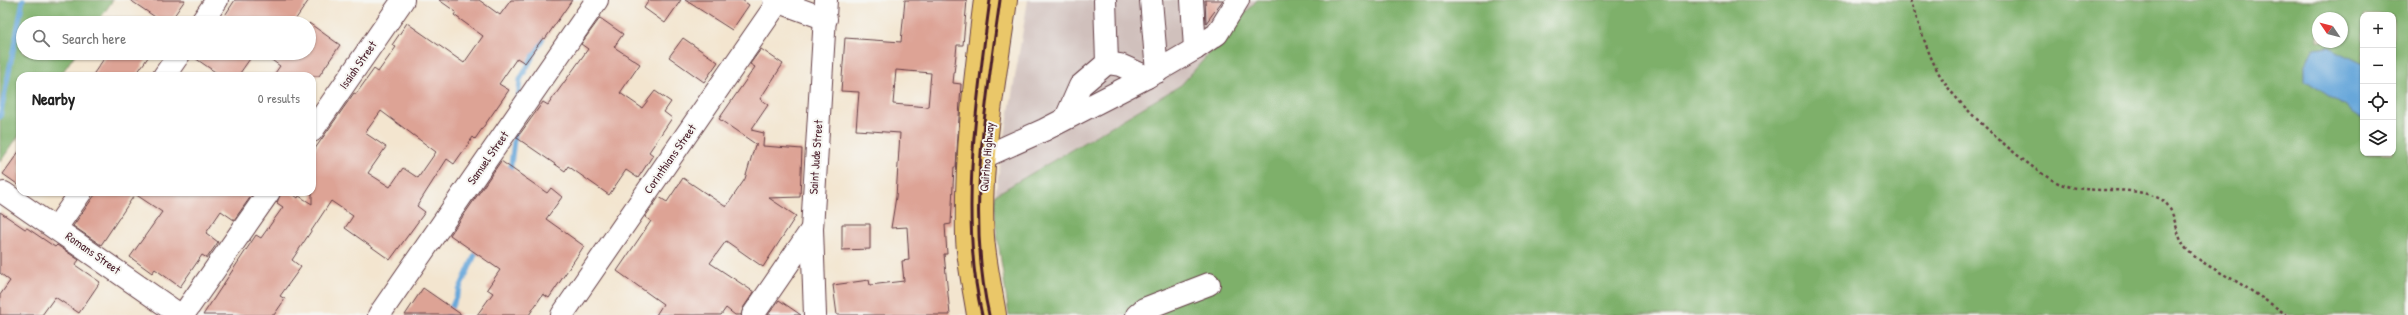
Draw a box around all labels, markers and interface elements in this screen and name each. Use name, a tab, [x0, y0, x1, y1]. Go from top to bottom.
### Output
north arrow	[2312, 12, 2348, 48]
map controls	[2360, 12, 2396, 156]
button: +	[2360, 12, 2396, 48]
search box	[16, 16, 316, 60]
icon: search	[30, 27, 52, 49]
text: Search here	[62, 28, 126, 49]
street label: Isaiah Street	[335, 36, 381, 92]
button: −	[2360, 48, 2396, 84]
button: locate	[2360, 84, 2396, 120]
text: Nearby	[32, 87, 75, 110]
text: 0 results	[258, 89, 300, 107]
street label: Saint Jude Street	[804, 118, 827, 195]
street label: Corinthians Street	[639, 120, 700, 197]
button: layers	[2360, 120, 2396, 156]
street label: Quirino Highway	[975, 121, 998, 192]
street label: Samuel Street	[463, 127, 513, 188]
street label: Romans Street	[62, 227, 125, 278]

